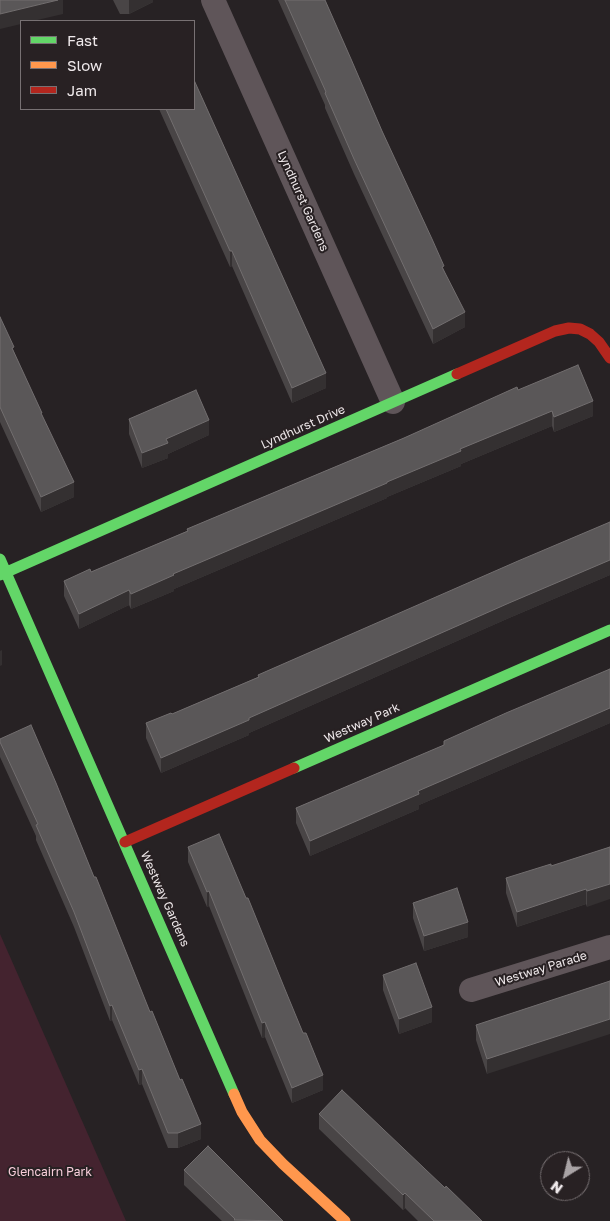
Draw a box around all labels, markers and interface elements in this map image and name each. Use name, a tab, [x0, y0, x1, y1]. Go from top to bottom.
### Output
legend	[20, 20, 195, 110]
text: Fast	[67, 31, 98, 49]
text: Slow	[67, 56, 102, 74]
text: Jam	[67, 81, 97, 99]
street label: Lyndhurst Gardens	[274, 148, 332, 254]
street label: Lyndhurst Drive	[259, 402, 347, 452]
street label: Westway Park	[322, 700, 402, 746]
street label: Westway Gardens	[137, 849, 193, 949]
street label: Westway Parade	[493, 948, 589, 990]
north arrow	[540, 1151, 590, 1201]
park label: Glencairn Park	[8, 1165, 92, 1179]
text: N	[547, 1178, 566, 1198]

